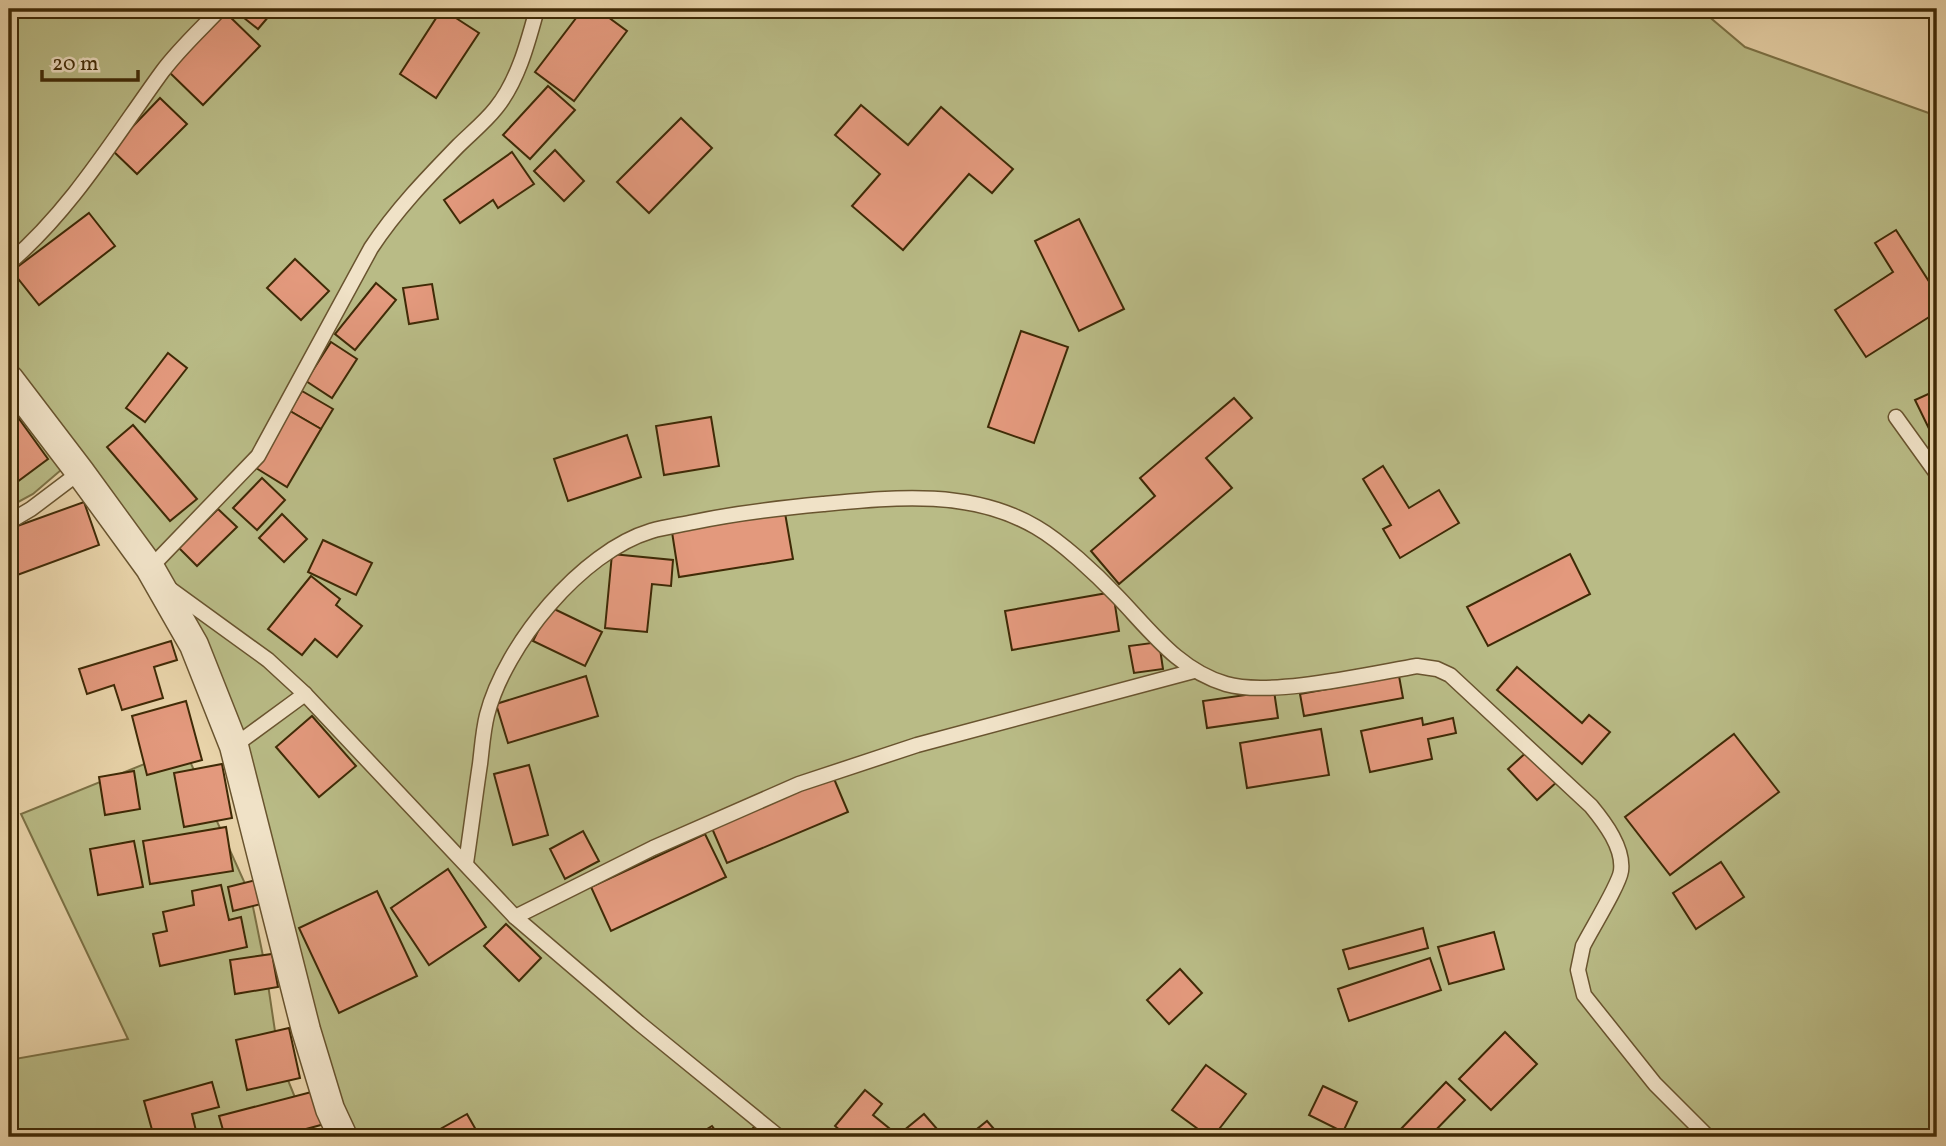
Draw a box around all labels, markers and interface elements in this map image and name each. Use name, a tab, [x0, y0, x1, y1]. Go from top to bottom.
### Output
scale bar	[42, 38, 138, 82]
text: 20 m	[52, 50, 98, 79]

